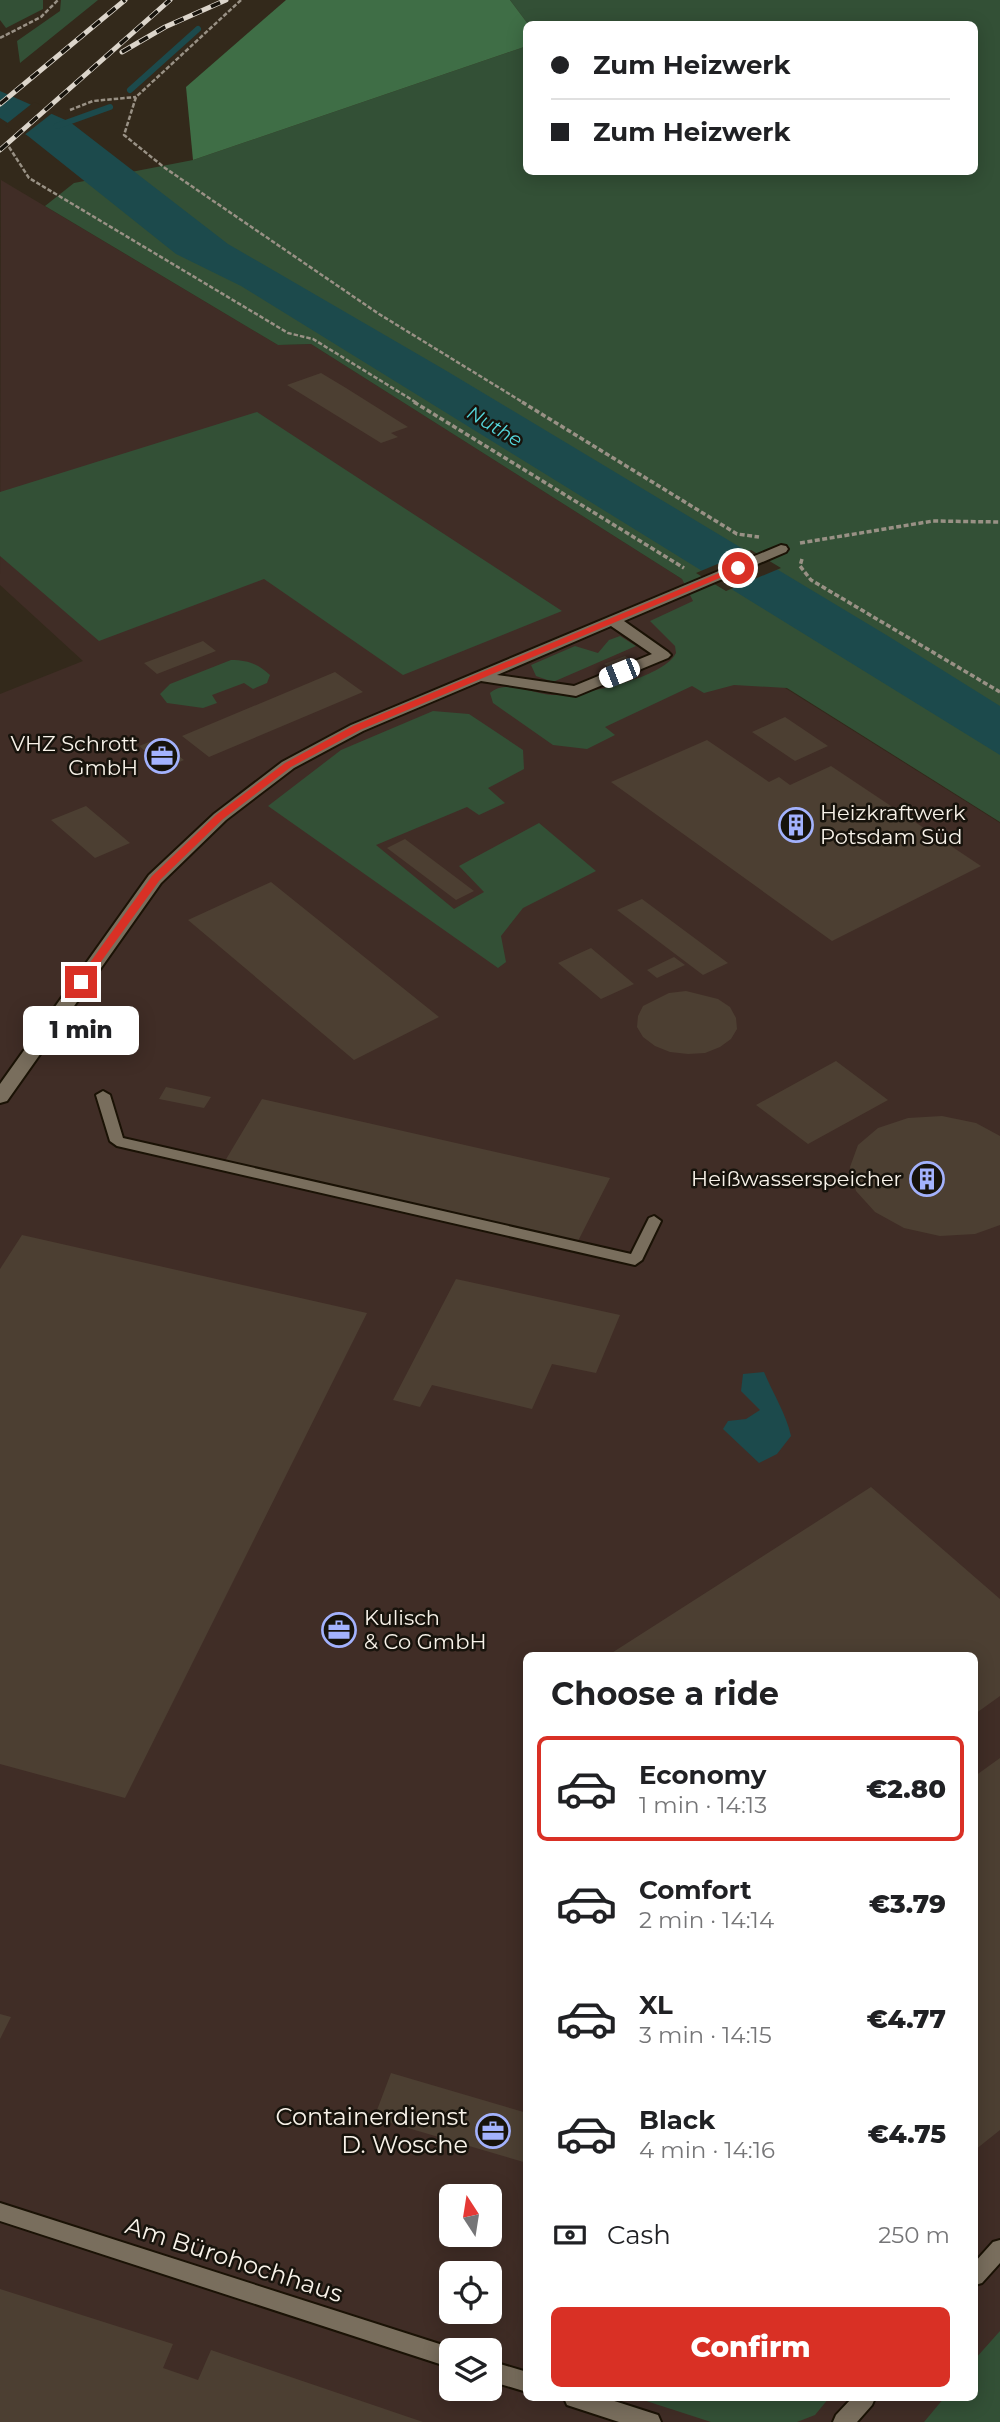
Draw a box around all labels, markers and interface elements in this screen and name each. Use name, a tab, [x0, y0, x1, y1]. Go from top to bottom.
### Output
text: Zum Heizwerk	[593, 49, 790, 81]
text: Zum Heizwerk	[593, 116, 790, 148]
water label: Nuthe	[463, 401, 527, 452]
route start	[722, 552, 754, 584]
car	[596, 655, 643, 691]
place label: VHZ Schrott GmbH	[11, 731, 138, 780]
office icon: VHZ Schrott GmbH	[143, 737, 181, 775]
place label: Heizkraftwerk Potsdam Süd	[820, 800, 966, 849]
building icon: Heizkraftwerk Potsdam Süd	[777, 806, 815, 844]
route end	[65, 966, 97, 998]
callout: 1 min	[23, 1006, 139, 1056]
text: 1 min	[49, 1016, 113, 1044]
building icon: Heißwasserspeicher	[908, 1160, 946, 1198]
place label: Heißwasserspeicher	[691, 1166, 902, 1191]
place label: Kulisch & Co GmbH	[364, 1605, 486, 1654]
office icon: Kulisch & Co GmbH	[320, 1611, 358, 1649]
text: Choose a ride	[551, 1674, 779, 1713]
icon: car	[555, 1757, 618, 1820]
text: Economy	[639, 1759, 766, 1791]
text: €2.80	[866, 1773, 946, 1805]
text: 1 min · 14:13	[639, 1791, 767, 1819]
icon: car	[555, 1872, 618, 1935]
text: Comfort	[639, 1874, 751, 1906]
text: €3.79	[869, 1888, 946, 1920]
text: 2 min · 14:14	[639, 1906, 774, 1934]
icon: car	[555, 1987, 618, 2050]
text: XL	[639, 1989, 673, 2021]
text: €4.77	[866, 2003, 946, 2035]
text: 3 min · 14:15	[639, 2021, 772, 2049]
place label: Containerdienst D. Wosche	[275, 2102, 468, 2159]
icon: car	[555, 2102, 618, 2165]
text: Black	[639, 2104, 715, 2136]
office icon: Containerdienst D. Wosche	[474, 2112, 512, 2150]
text: €4.75	[867, 2118, 946, 2150]
text: 4 min · 14:16	[639, 2136, 775, 2164]
north arrow	[439, 2184, 502, 2247]
map controls	[439, 2184, 502, 2401]
street label: Am Bürohochhaus	[122, 2211, 346, 2308]
icon: cash	[551, 2216, 589, 2254]
text: Cash	[607, 2219, 671, 2251]
text: 250 m	[878, 2221, 950, 2249]
button: locate	[439, 2261, 502, 2324]
button: Confirm	[551, 2307, 950, 2387]
button: layers	[439, 2338, 502, 2401]

